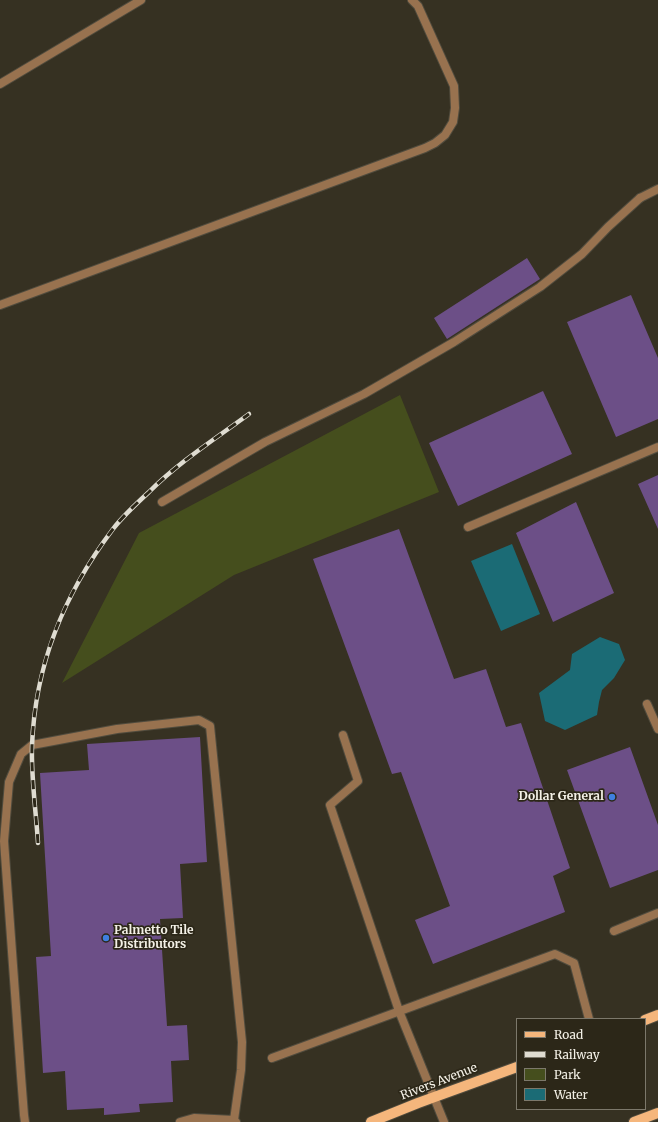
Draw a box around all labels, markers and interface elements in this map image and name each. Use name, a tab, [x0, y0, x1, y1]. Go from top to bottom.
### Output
place label: Dollar General	[519, 790, 604, 804]
marker: Dollar General	[607, 792, 617, 802]
place label: Palmetto Tile Distributors	[114, 924, 194, 952]
marker: Palmetto Tile Distributors	[101, 933, 111, 943]
legend	[516, 1018, 646, 1110]
text: Road	[554, 1027, 583, 1042]
text: Railway	[554, 1047, 600, 1062]
street label: Rivers Avenue	[399, 1061, 479, 1103]
text: Park	[554, 1067, 581, 1082]
text: Water	[554, 1087, 588, 1102]

